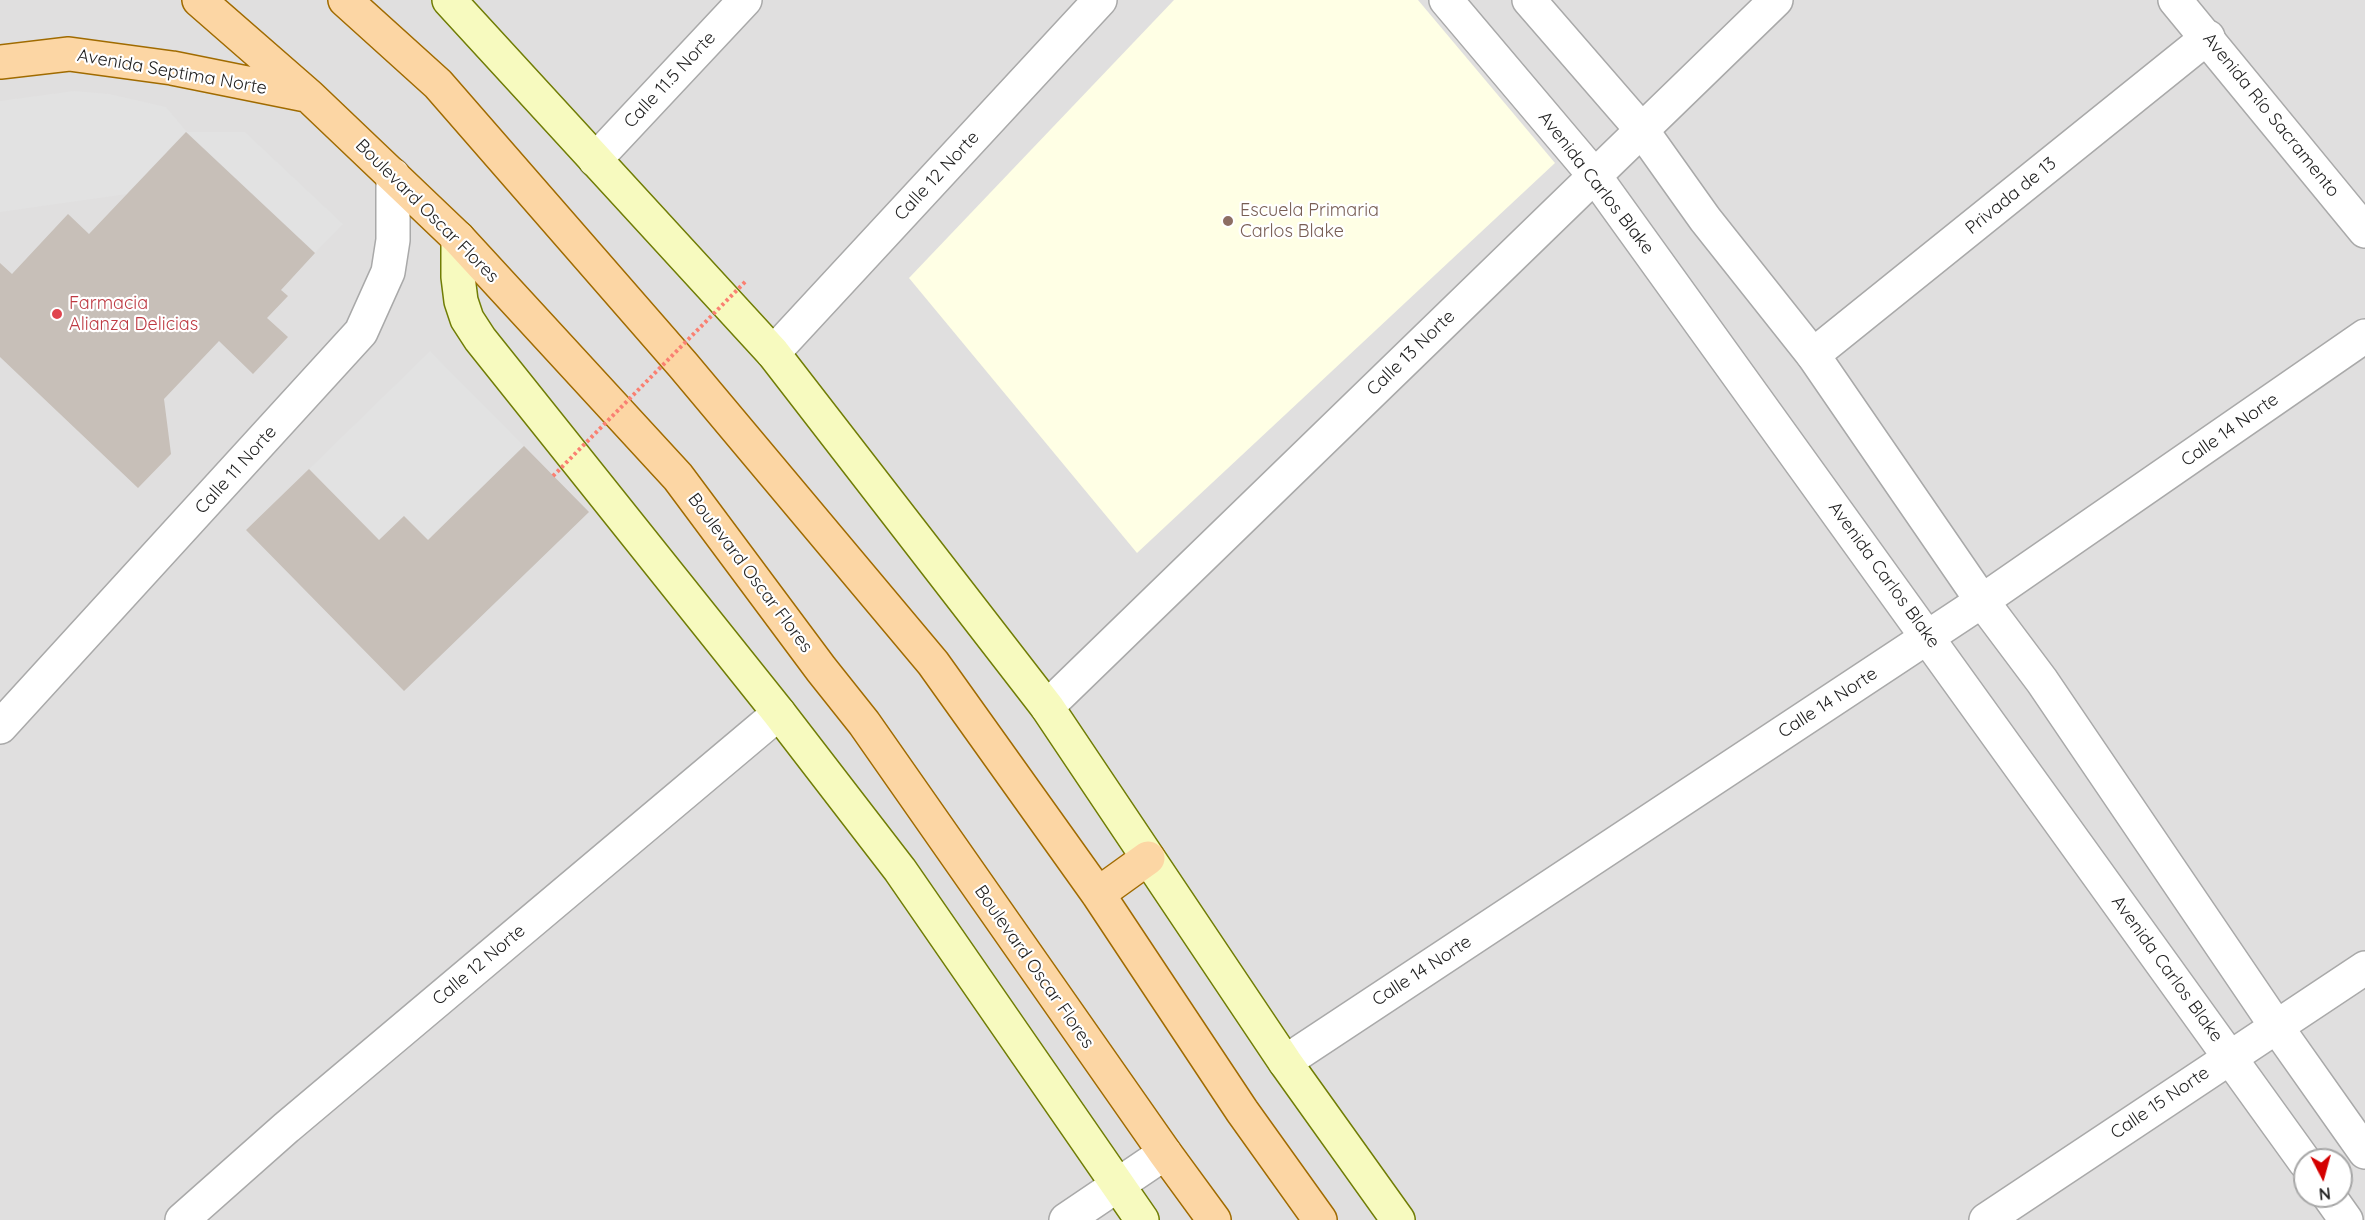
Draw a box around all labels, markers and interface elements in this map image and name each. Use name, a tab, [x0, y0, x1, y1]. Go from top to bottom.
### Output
street label: Calle 11.5 Norte	[620, 27, 720, 133]
street label: Avenida Río Sacramento	[2198, 28, 2344, 202]
street label: Avenida Septima Norte	[75, 45, 269, 99]
street label: Avenida Carlos Blake	[1533, 107, 1659, 259]
street label: Calle 12 Norte	[890, 127, 984, 225]
street label: Boulevard Oscar Flores	[351, 135, 503, 287]
street label: Privada de 13	[1961, 153, 2061, 239]
place label: Escuela Primaria Carlos Blake	[1240, 200, 1379, 242]
marker: Escuela Primaria Carlos Blake	[1221, 214, 1235, 228]
place label: Farmacia Alianza Delicias	[69, 293, 198, 336]
street label: Calle 13 Norte	[1363, 306, 1459, 400]
marker: Farmacia Alianza Delicias	[50, 307, 64, 321]
street label: Calle 14 Norte	[2177, 389, 2283, 471]
street label: Calle 11 Norte	[191, 421, 281, 519]
street label: Boulevard Oscar Flores	[683, 489, 817, 657]
street label: Avenida Carlos Blake	[1824, 498, 1944, 652]
street label: Calle 14 Norte	[1774, 663, 1882, 743]
street label: Boulevard Oscar Flores	[969, 881, 1099, 1053]
street label: Avenida Carlos Blake	[2107, 892, 2227, 1046]
street label: Calle 12 Norte	[428, 920, 530, 1010]
street label: Calle 14 Norte	[1368, 931, 1476, 1011]
street label: Calle 15 Norte	[2107, 1062, 2213, 1144]
north arrow	[2293, 1148, 2353, 1208]
text: N	[2318, 1183, 2332, 1204]

